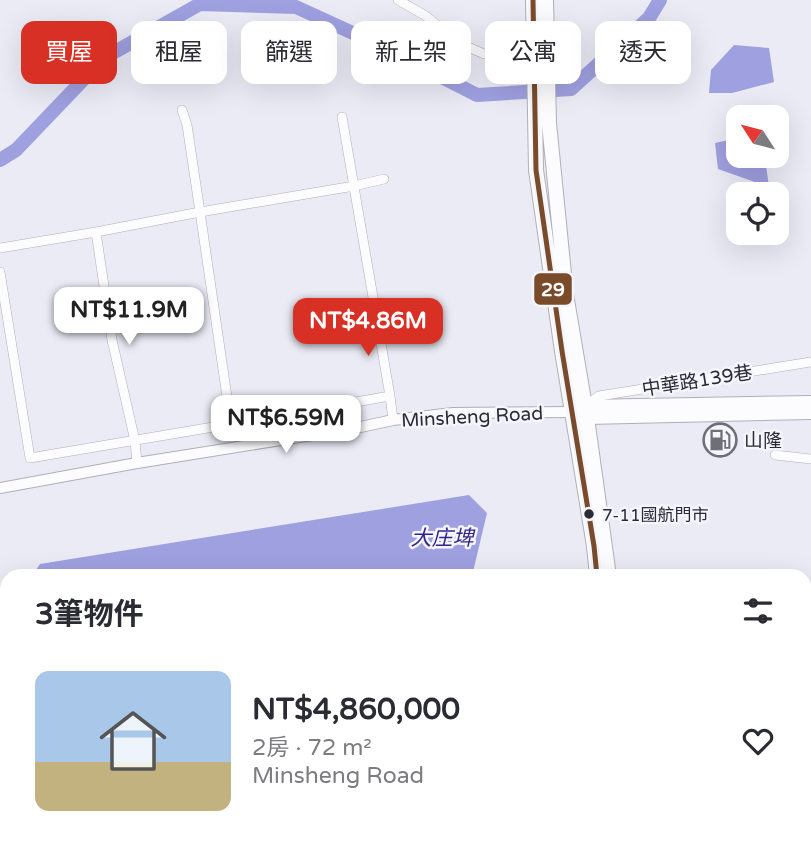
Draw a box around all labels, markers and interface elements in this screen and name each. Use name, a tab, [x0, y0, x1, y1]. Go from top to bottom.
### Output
chip: 買屋	[21, 21, 117, 84]
chip: 租屋	[131, 21, 227, 84]
chip: 篩選	[241, 21, 337, 84]
chip: 新上架	[351, 21, 471, 84]
chip: 公寓	[485, 21, 581, 84]
chip: 透天	[595, 21, 691, 84]
north arrow	[726, 105, 789, 168]
map controls	[726, 105, 789, 245]
button: locate	[726, 182, 789, 245]
line badge: 29	[533, 272, 573, 306]
text: 29	[541, 279, 565, 301]
pin: NT$11.9M	[57, 288, 201, 347]
text: NT$11.9M	[70, 296, 188, 324]
pin: NT$4.86M	[296, 298, 440, 358]
text: NT$4.86M	[309, 307, 427, 335]
street label: 中華路139巷	[640, 361, 754, 401]
pin: NT$6.59M	[214, 396, 358, 455]
street label: Minsheng Road	[400, 402, 544, 432]
text: NT$6.59M	[227, 404, 345, 432]
fuel station icon: 山隆	[701, 421, 739, 459]
place label: 山隆	[744, 430, 782, 452]
place label: 7-11國航門市	[602, 505, 709, 526]
marker: 7-11國航門市	[582, 507, 596, 521]
water label: 大庄埤	[411, 526, 476, 551]
icon: filters	[739, 592, 777, 630]
text: 3筆物件	[35, 596, 144, 633]
text: NT$4,860,000	[252, 691, 460, 728]
icon: home	[91, 699, 175, 783]
icon: heart	[739, 722, 777, 760]
text: 2房 · 72 m²	[252, 734, 372, 762]
text: Minsheng Road	[252, 762, 424, 790]

